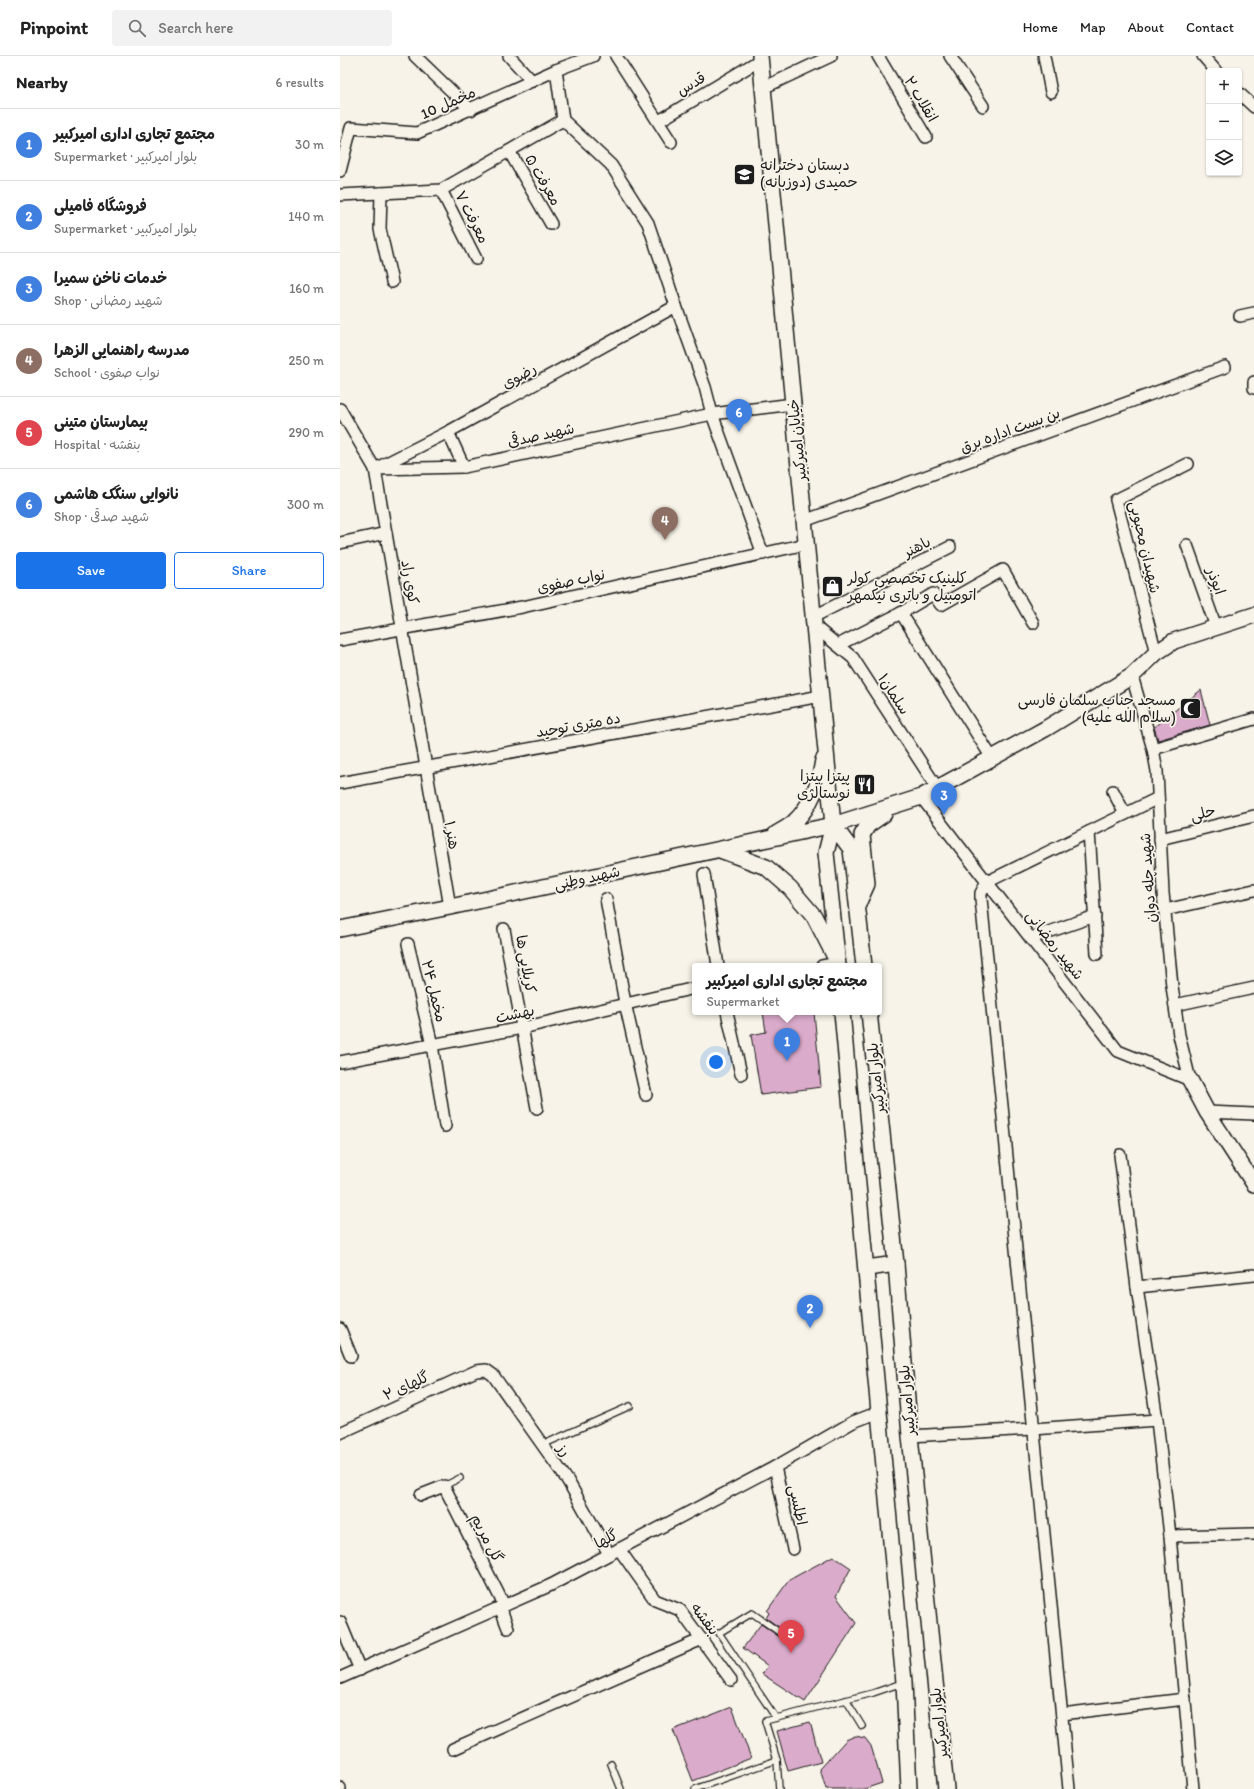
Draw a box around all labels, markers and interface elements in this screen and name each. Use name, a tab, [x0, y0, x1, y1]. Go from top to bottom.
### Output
search box	[112, 10, 392, 46]
text: Pinpoint	[20, 16, 88, 39]
icon: search	[126, 17, 148, 39]
text: Search here	[158, 19, 233, 37]
text: Home	[1023, 19, 1058, 36]
text: Map	[1080, 19, 1106, 36]
text: About	[1128, 19, 1164, 36]
text: Contact	[1186, 19, 1234, 36]
street label: قدس	[673, 68, 709, 100]
map controls	[1206, 68, 1242, 176]
button: +	[1206, 68, 1242, 104]
text: Nearby	[16, 72, 68, 92]
street label: انقلاب ۲	[900, 73, 942, 125]
text: 6 results	[276, 75, 324, 90]
street label: مخمل 10	[418, 83, 478, 123]
button: −	[1206, 104, 1242, 140]
text: مجتمع تجاری اداری امیرکبیر	[54, 125, 215, 143]
text: 1	[26, 137, 32, 152]
text: 30 m	[295, 137, 324, 152]
button: layers	[1206, 140, 1242, 176]
text: Supermarket · بلوار امیرکبیر	[54, 149, 197, 164]
street label: معرفت ۵	[521, 151, 565, 209]
place label: دبستان دخترانه حمیدی (دوزبانه)	[760, 156, 858, 191]
school or university icon: دبستان دخترانه حمیدی (دوزبانه)	[731, 161, 757, 187]
street label: معرفت ۷	[451, 188, 493, 246]
text: فروشگاه فامیلی	[54, 197, 147, 215]
text: 2	[26, 209, 32, 224]
text: 140 m	[288, 209, 324, 224]
text: Supermarket · بلوار امیرکبیر	[54, 221, 197, 236]
text: خدمات ناخن سمیرا	[54, 269, 167, 287]
text: 3	[25, 281, 33, 296]
text: 160 m	[289, 281, 324, 296]
text: Shop · شهید رمضانی	[54, 293, 162, 308]
text: مدرسه راهنمایی الزهرا	[54, 341, 190, 359]
text: 4	[25, 353, 33, 368]
text: 250 m	[288, 353, 324, 368]
street label: رضوی	[499, 359, 539, 393]
text: School · نواب صفوی	[54, 365, 160, 380]
street label: خیابان امیرکبیر	[784, 398, 810, 484]
pin: 6	[726, 399, 752, 432]
street label: بن بست اداره برق	[957, 404, 1063, 456]
text: بیمارستان متینی	[54, 413, 148, 431]
street label: شهید صدقی	[506, 417, 576, 451]
text: 5	[26, 425, 32, 440]
text: 290 m	[288, 425, 324, 440]
text: Hospital · بنفشه	[54, 437, 140, 452]
text: نانوایی سنگک هاشمی	[54, 485, 180, 503]
text: 6	[26, 497, 32, 512]
text: 300 m	[287, 497, 324, 512]
street label: شهیدان محبوبی	[1125, 499, 1164, 595]
pin: 4	[652, 507, 678, 540]
text: Shop · شهید صدقی	[54, 509, 149, 524]
street label: باهنر	[899, 533, 934, 562]
button: Save	[16, 552, 166, 589]
button: Share	[174, 552, 324, 589]
street label: کوی راد	[397, 558, 423, 606]
street label: ابوذر	[1202, 564, 1229, 597]
street label: نواب صفوی	[535, 565, 607, 597]
place label: کلینیک تخصصی کولر اتومبیل و باتری نیکمهر	[846, 569, 976, 604]
shop icon: کلینیک تخصصی کولر اتومبیل و باتری نیکمهر	[820, 574, 846, 600]
street label: سلمان۱	[874, 670, 914, 718]
place label: مسجد جناب سلمان فارسی (سلام الله علیه)	[1018, 691, 1176, 728]
mosque icon: مسجد جناب سلمان فارسی (سلام الله علیه)	[1178, 696, 1204, 722]
street label: ده متری توحید	[534, 709, 622, 741]
place label: پیتزا پیتزا نوستالژی	[797, 767, 850, 802]
restaurant icon: پیتزا پیتزا نوستالژی	[852, 772, 878, 798]
pin: 3	[931, 782, 957, 815]
street label: حلی	[1188, 801, 1218, 826]
street label: هنر ۱	[441, 819, 463, 851]
street label: شهید چله دوان	[1136, 832, 1161, 924]
street label: شهید وطنی	[552, 862, 622, 895]
street label: شهید رمضانی	[1022, 907, 1088, 984]
street label: کربلایی ها	[511, 934, 540, 995]
street label: مخمل ۲۴	[418, 958, 450, 1024]
popup	[692, 963, 882, 1015]
text: مجتمع تجاری اداری امیرکبیر	[707, 972, 867, 990]
text: Supermarket	[707, 994, 780, 1009]
street label: بهشت	[494, 1001, 536, 1027]
pin: 1	[774, 1028, 800, 1061]
street label: بلوار امیرکبیر	[863, 1042, 889, 1116]
your location	[706, 1052, 726, 1072]
pin: 2	[797, 1295, 823, 1328]
street label: بلوار امیرکبیر	[895, 1364, 919, 1438]
street label: گلهای ۲	[380, 1368, 432, 1404]
street label: رز	[553, 1439, 575, 1460]
street label: اطلسی	[784, 1483, 811, 1527]
street label: گل مریم	[464, 1511, 507, 1567]
street label: گلها	[591, 1526, 621, 1552]
street label: بنفشه	[687, 1599, 723, 1639]
pin: 5	[778, 1620, 804, 1653]
street label: بلوار امیرکبیر	[926, 1687, 952, 1761]

